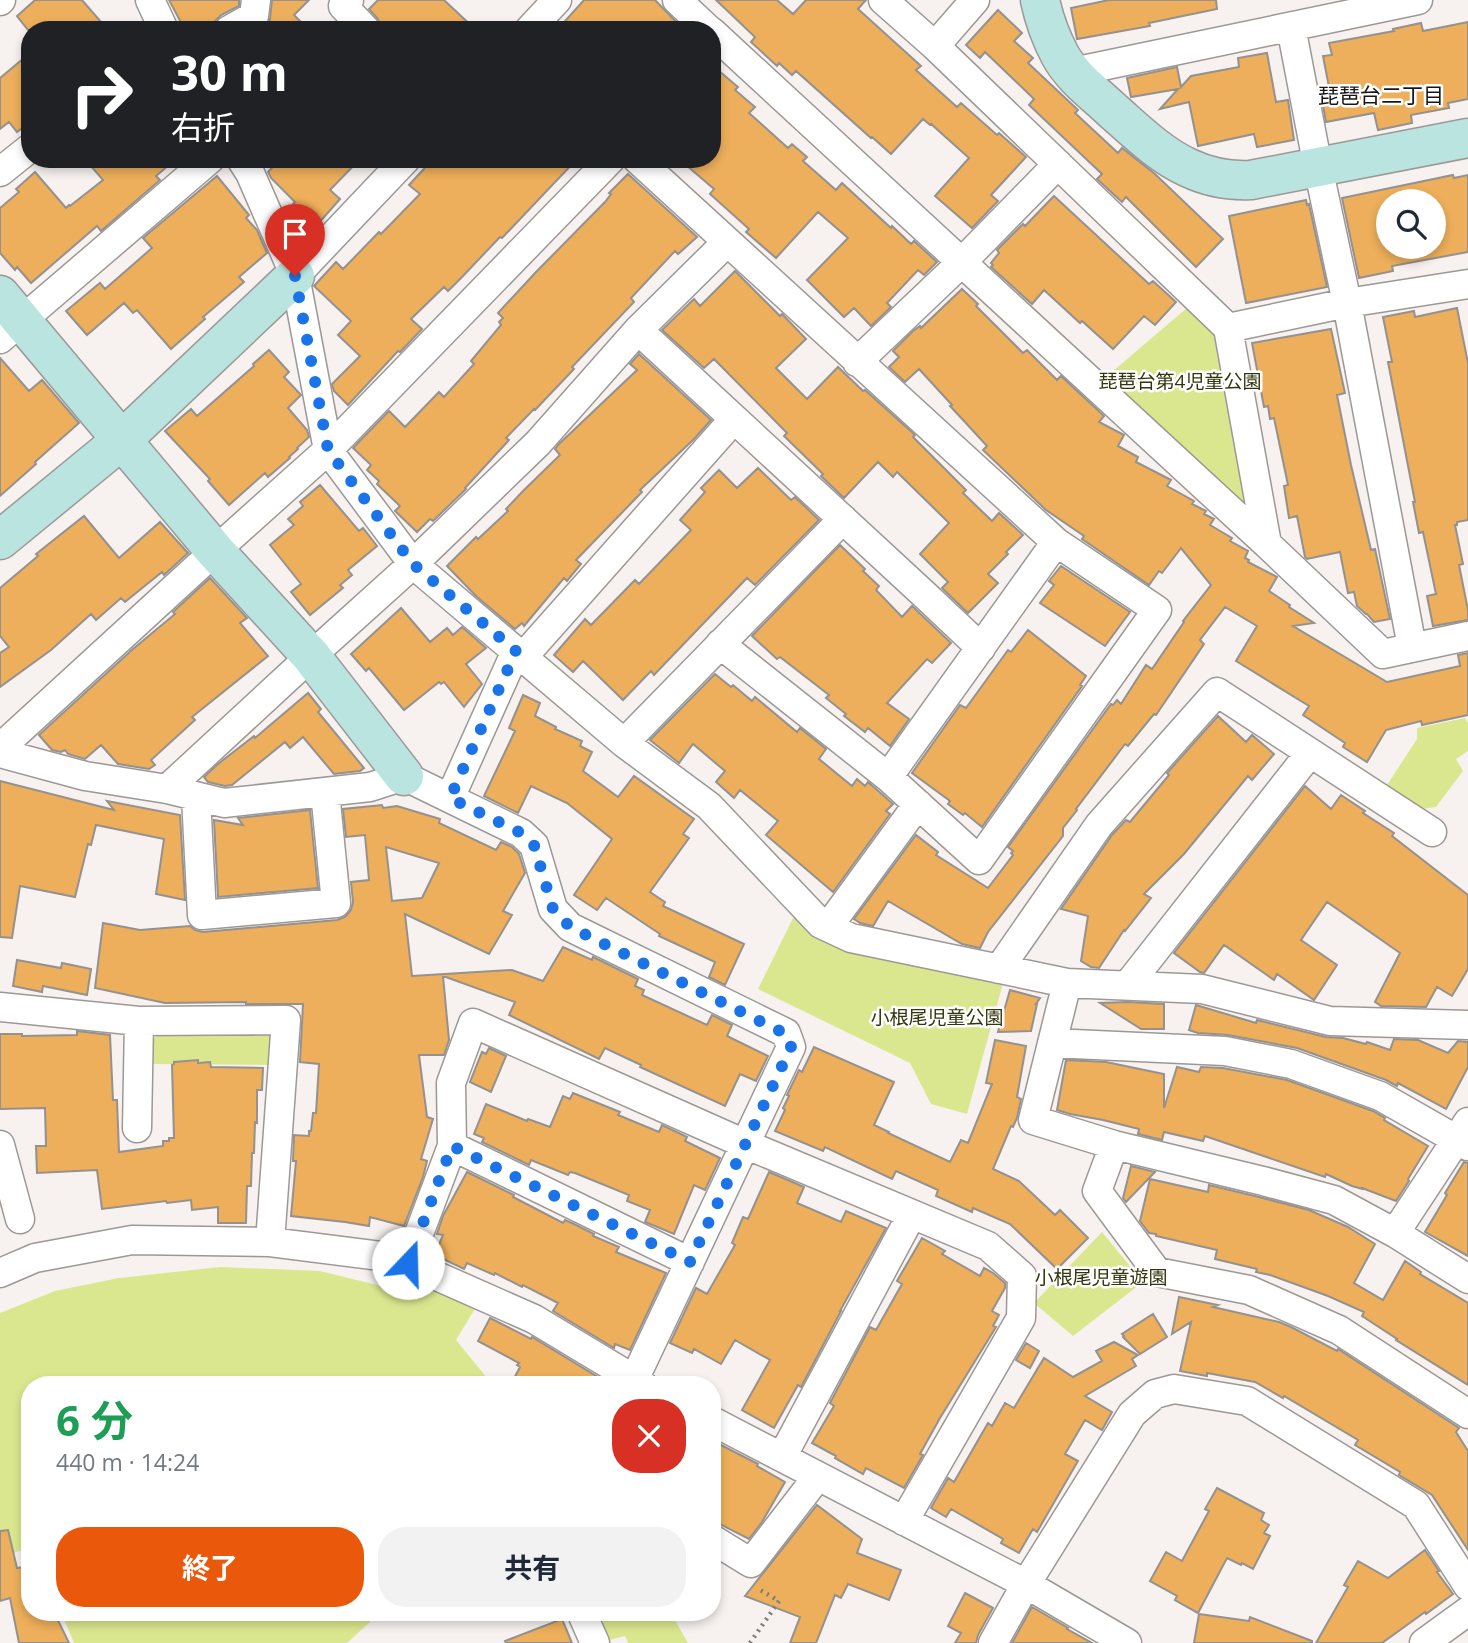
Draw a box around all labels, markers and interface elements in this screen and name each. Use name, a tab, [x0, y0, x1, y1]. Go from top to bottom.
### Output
text: 30 m	[171, 39, 288, 105]
icon: right	[56, 49, 147, 140]
district label: 琵琶台二丁目	[1318, 81, 1444, 109]
text: 右折	[171, 105, 235, 148]
map controls	[1376, 189, 1446, 259]
button: search	[1376, 189, 1446, 259]
pin	[265, 204, 325, 276]
icon: arrive	[276, 215, 314, 253]
park label: 琵琶台第4児童公園	[1099, 368, 1261, 394]
park label: 小根尾児童公園	[870, 1004, 1004, 1030]
position arrow	[371, 1226, 445, 1300]
park label: 小根尾児童遊園	[1034, 1264, 1168, 1290]
text: 6 分	[56, 1391, 133, 1448]
button: close	[612, 1399, 686, 1473]
text: 440 m · 14:24	[56, 1446, 199, 1478]
button: 終了	[56, 1527, 364, 1607]
button: 共有	[378, 1527, 686, 1607]

